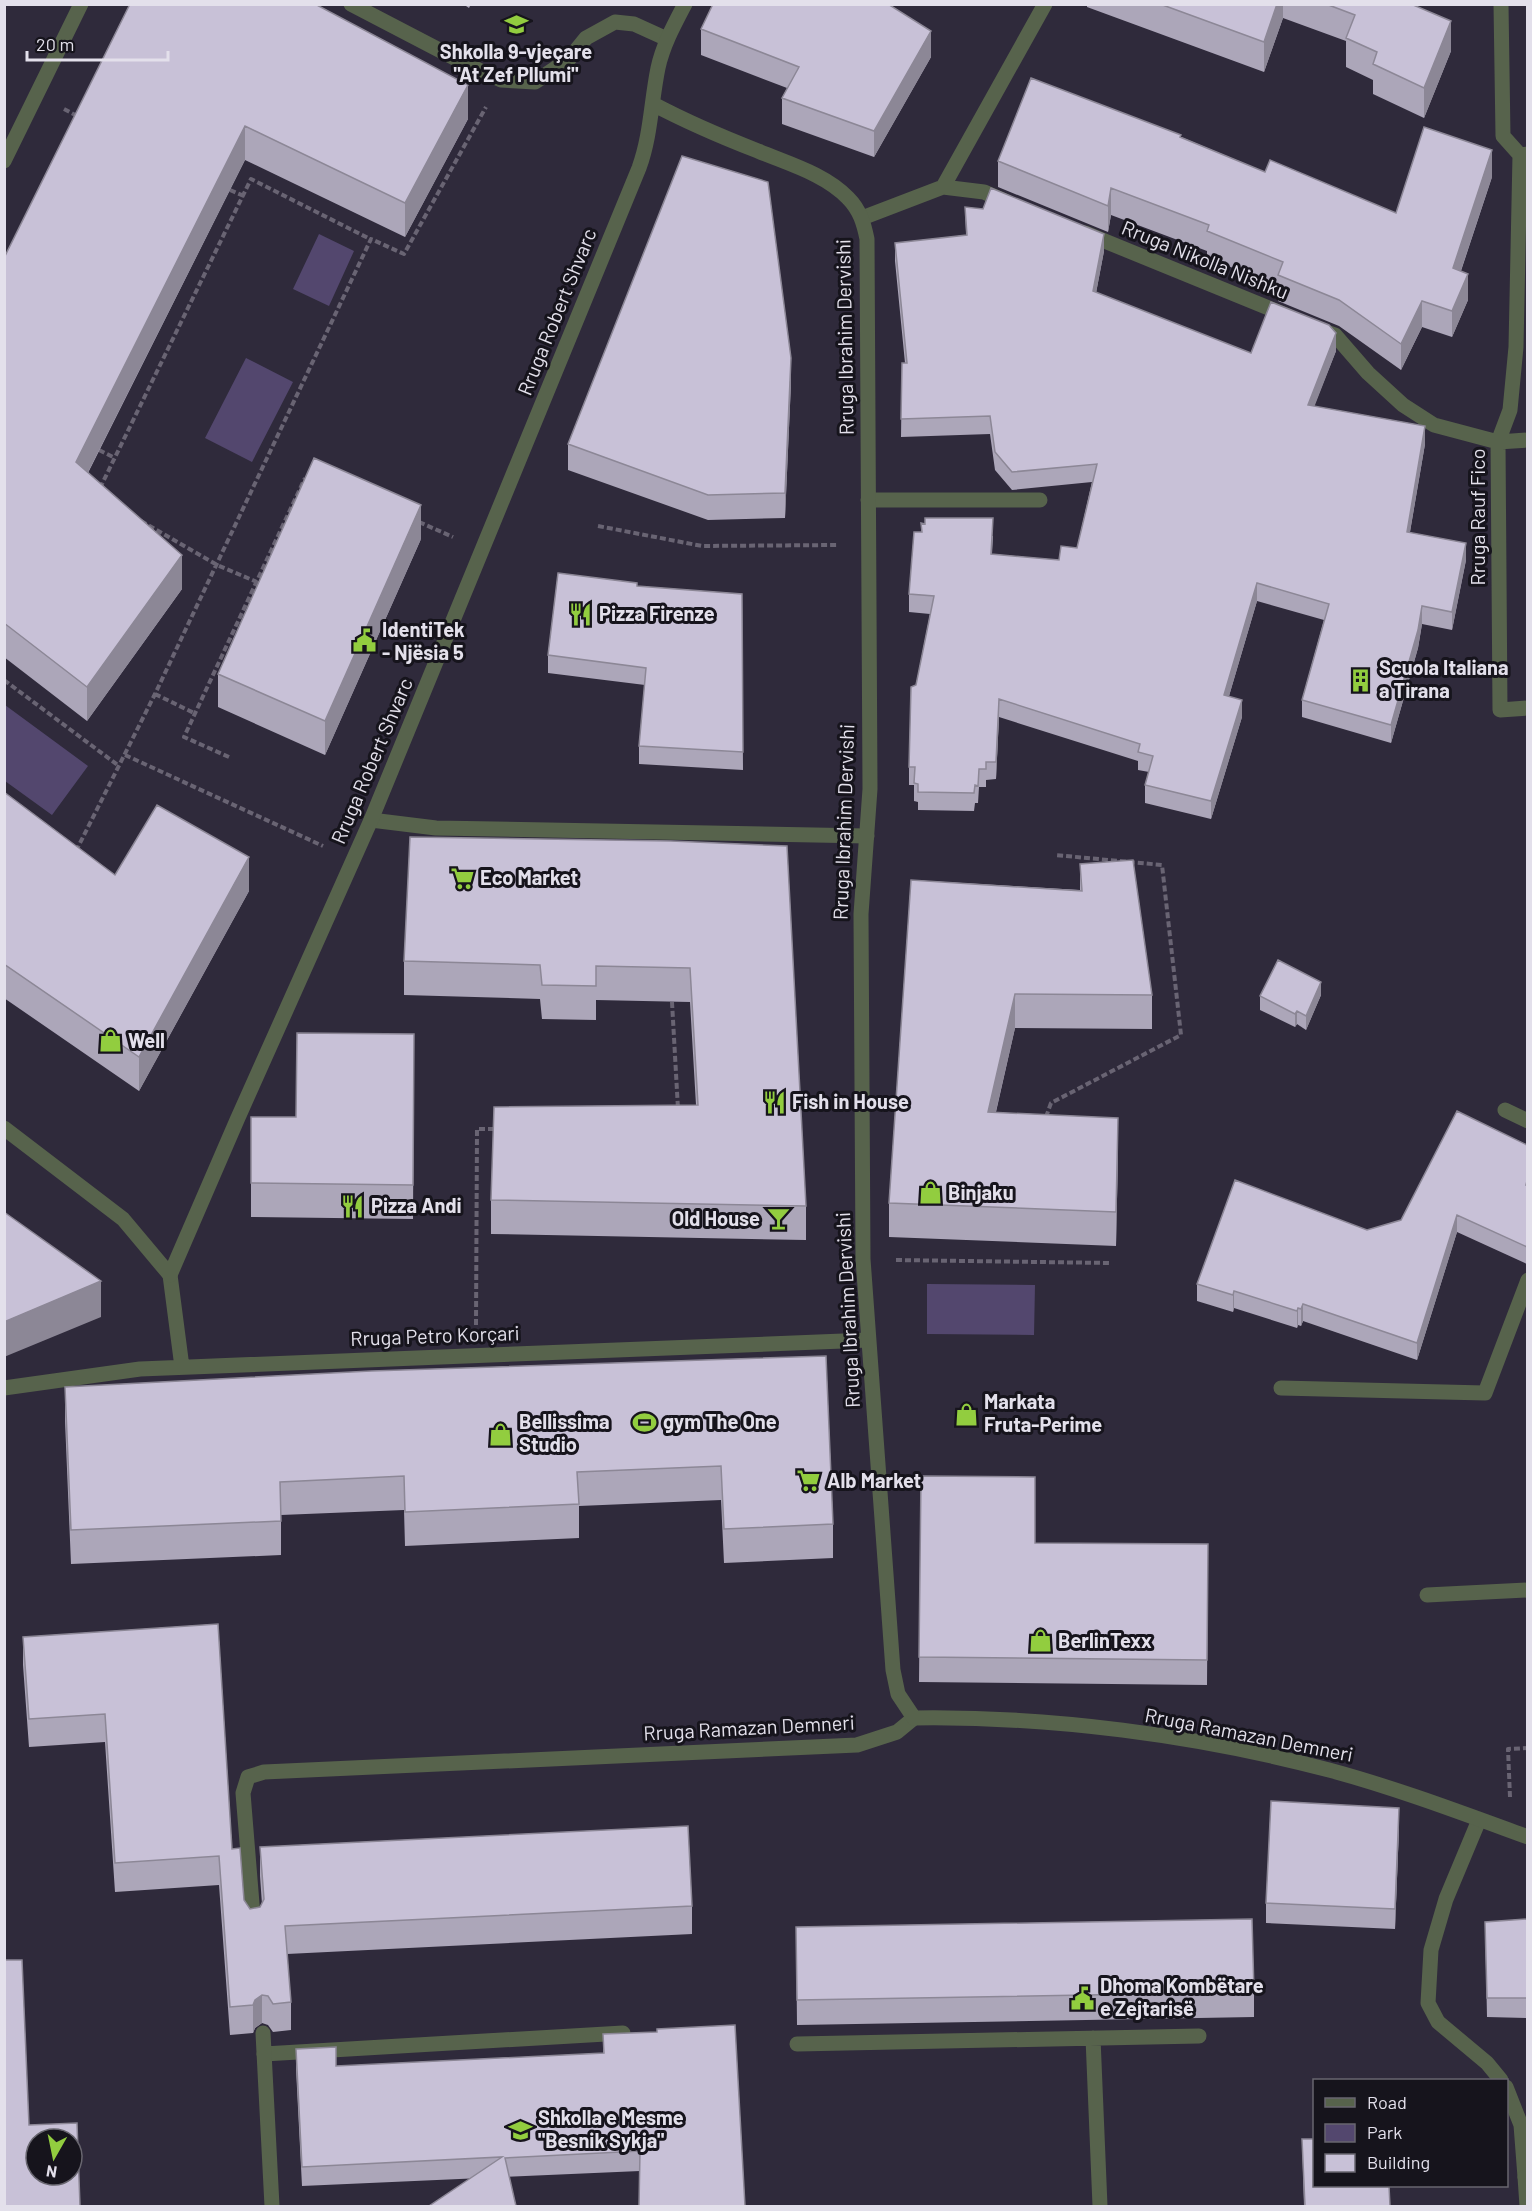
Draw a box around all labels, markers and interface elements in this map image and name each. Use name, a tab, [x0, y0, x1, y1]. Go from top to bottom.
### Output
school or university icon: Shkolla 9-vjeçare "At Zef Pllumi"	[503, 11, 529, 37]
scale bar	[27, 24, 168, 62]
text: 20 m	[36, 33, 74, 55]
place label: Shkolla 9-vjeçare "At Zef Pllumi"	[440, 39, 592, 86]
street label: Rruga Nikolla Nishku	[1119, 215, 1292, 303]
street label: Rruga Robert Shvarc	[512, 225, 601, 399]
street label: Rruga Ibrahim Dervishi	[830, 239, 858, 435]
street label: Rruga Rauf Fico	[1465, 448, 1489, 586]
restaurant icon: Pizza Firenze	[568, 601, 594, 627]
place label: Pizza Firenze	[599, 601, 715, 625]
place label: IdentiTek - Njësia 5	[382, 617, 465, 664]
public building icon: IdentiTek - Njësia 5	[351, 628, 377, 654]
place label: Scuola Italiana a Tirana	[1379, 655, 1509, 702]
building icon: Scuola Italiana a Tirana	[1348, 667, 1374, 693]
street label: Rruga Robert Shvarc	[325, 674, 417, 847]
street label: Rruga Ibrahim Dervishi	[828, 724, 858, 920]
supermarket icon: Eco Market	[449, 865, 475, 891]
place label: Eco Market	[480, 865, 578, 889]
shop icon: Well	[97, 1028, 123, 1054]
place label: Well	[128, 1028, 165, 1052]
restaurant icon: Fish in House	[761, 1089, 787, 1115]
place label: Fish in House	[792, 1089, 909, 1113]
shop icon: Binjaku	[917, 1180, 943, 1206]
place label: Binjaku	[948, 1180, 1014, 1204]
restaurant icon: Pizza Andi	[340, 1193, 366, 1219]
place label: Pizza Andi	[371, 1193, 462, 1217]
place label: Old House	[672, 1206, 760, 1230]
bar icon: Old House	[765, 1206, 791, 1232]
street label: Rruga Ibrahim Dervishi	[830, 1212, 864, 1409]
street label: Rruga Petro Korçari	[350, 1320, 520, 1350]
place label: Markata Fruta-Perime	[984, 1389, 1102, 1436]
shop icon: Markata Fruta-Perime	[953, 1401, 979, 1427]
place label: Bellissima Studio	[519, 1409, 609, 1456]
sports icon: gym The One	[632, 1409, 658, 1435]
place label: gym The One	[663, 1409, 777, 1433]
shop icon: Bellissima Studio	[488, 1421, 514, 1447]
supermarket icon: Alb Market	[796, 1468, 822, 1494]
place label: Alb Market	[827, 1468, 921, 1492]
shop icon: BerlinTexx	[1027, 1628, 1053, 1654]
place label: BerlinTexx	[1058, 1628, 1152, 1652]
street label: Rruga Ramazan Demneri	[1143, 1702, 1355, 1766]
street label: Rruga Ramazan Demneri	[643, 1709, 855, 1745]
place label: Dhoma Kombëtare e Zejtarisë	[1100, 1973, 1264, 2020]
public building icon: Dhoma Kombëtare e Zejtarisë	[1069, 1985, 1095, 2011]
legend	[1313, 2079, 1508, 2187]
text: Road	[1367, 2091, 1407, 2113]
place label: Shkolla e Mesme "Besnik Sykja"	[538, 2105, 684, 2152]
school or university icon: Shkolla e Mesme "Besnik Sykja"	[507, 2117, 533, 2143]
text: Park	[1367, 2121, 1402, 2143]
north arrow	[24, 2127, 84, 2187]
text: Building	[1367, 2151, 1430, 2173]
text: N	[45, 2162, 58, 2183]

